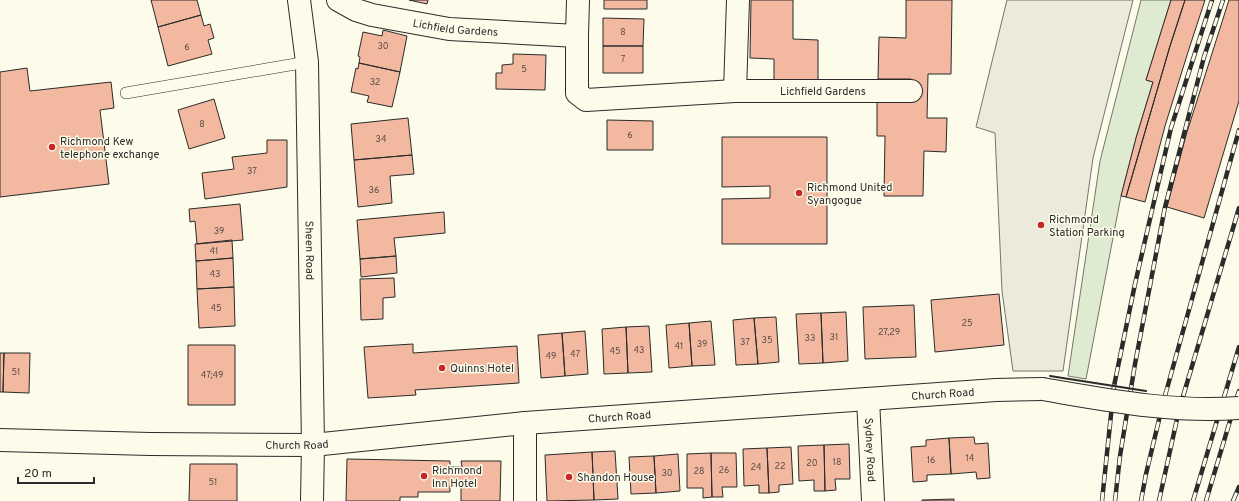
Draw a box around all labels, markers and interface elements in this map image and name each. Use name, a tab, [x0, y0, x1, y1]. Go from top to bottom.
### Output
street label: Lichfield Gardens	[412, 17, 499, 40]
house number: 8	[620, 27, 626, 38]
house number: 30	[377, 41, 389, 52]
house number: 6	[184, 42, 190, 53]
house number: 7	[621, 54, 626, 65]
house number: 5	[521, 64, 527, 75]
house number: 32	[370, 77, 380, 88]
street label: Lichfield Gardens	[780, 85, 866, 99]
house number: 8	[199, 119, 205, 130]
house number: 6	[627, 130, 633, 141]
house number: 34	[375, 134, 387, 145]
place label: Richmond Kew telephone exchange	[60, 135, 160, 162]
marker: Richmond Kew telephone exchange	[47, 142, 57, 152]
house number: 37	[247, 166, 257, 177]
place label: Richmond United Syangogue	[807, 181, 893, 208]
house number: 36	[369, 185, 379, 196]
marker: Richmond United Syangogue	[794, 188, 804, 198]
place label: Richmond Station Parking	[1049, 213, 1125, 240]
marker: Richmond Station Parking	[1036, 220, 1046, 230]
street label: Sheen Road	[301, 221, 316, 280]
house number: 39	[214, 226, 224, 237]
house number: 41	[210, 246, 218, 257]
house number: 43	[209, 269, 221, 280]
house number: 45	[210, 303, 222, 314]
house number: 25	[961, 318, 973, 329]
house number: 27,29	[878, 327, 900, 338]
house number: 31	[830, 332, 838, 343]
house number: 33	[805, 333, 815, 344]
house number: 35	[761, 335, 773, 346]
house number: 37	[740, 337, 750, 348]
house number: 39	[697, 339, 707, 350]
house number: 41	[675, 341, 683, 352]
house number: 43	[633, 345, 645, 356]
house number: 45	[609, 346, 621, 357]
house number: 47	[570, 349, 580, 360]
house number: 49	[546, 351, 556, 362]
place label: Quinns Hotel	[450, 362, 514, 376]
marker: Quinns Hotel	[437, 363, 447, 373]
house number: 51	[12, 367, 20, 378]
house number: 47;49	[201, 370, 223, 381]
street label: Church Road	[911, 386, 975, 404]
street label: Church Road	[588, 408, 652, 427]
street label: Sydney Road	[861, 418, 878, 482]
street label: Church Road	[265, 437, 329, 453]
house number: 14	[966, 453, 975, 464]
house number: 16	[927, 455, 935, 466]
house number: 18	[833, 457, 841, 468]
house number: 20	[806, 458, 818, 469]
scale bar	[18, 459, 94, 485]
house number: 22	[774, 461, 786, 472]
house number: 24	[750, 462, 762, 473]
place label: Richmond Inn Hotel	[432, 464, 482, 491]
house number: 26	[719, 465, 729, 476]
text: 20 m	[24, 466, 52, 482]
house number: 28	[693, 466, 705, 477]
house number: 30	[661, 468, 673, 479]
marker: Richmond Inn Hotel	[419, 471, 429, 481]
place label: Shandon House	[577, 471, 654, 485]
marker: Shandon House	[564, 472, 574, 482]
house number: 51	[209, 477, 217, 488]

